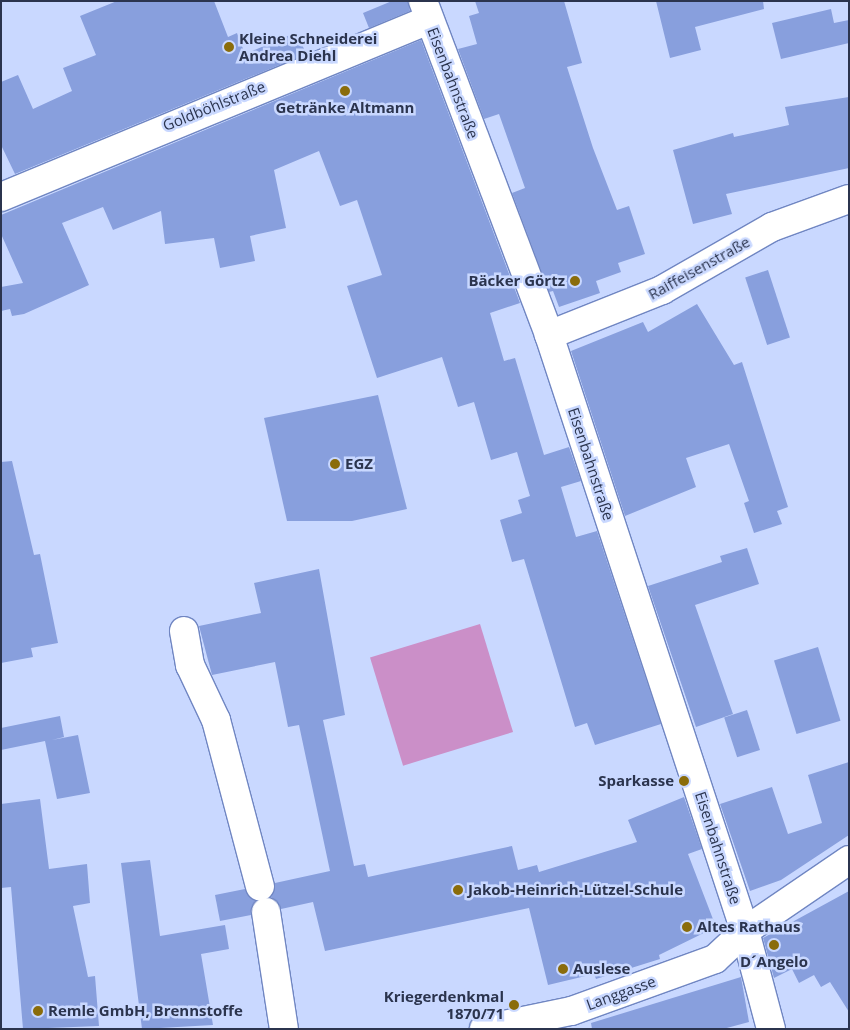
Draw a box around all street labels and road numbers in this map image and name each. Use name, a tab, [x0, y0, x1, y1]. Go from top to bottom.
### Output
street label: Eisenbahnstraße	[424, 25, 482, 141]
street label: Goldböhlstraße	[160, 77, 268, 135]
street label: Raiffeisenstraße	[645, 233, 753, 303]
street label: Eisenbahnstraße	[564, 405, 618, 523]
street label: Eisenbahnstraße	[691, 789, 745, 907]
street label: Langgasse	[584, 972, 658, 1014]

